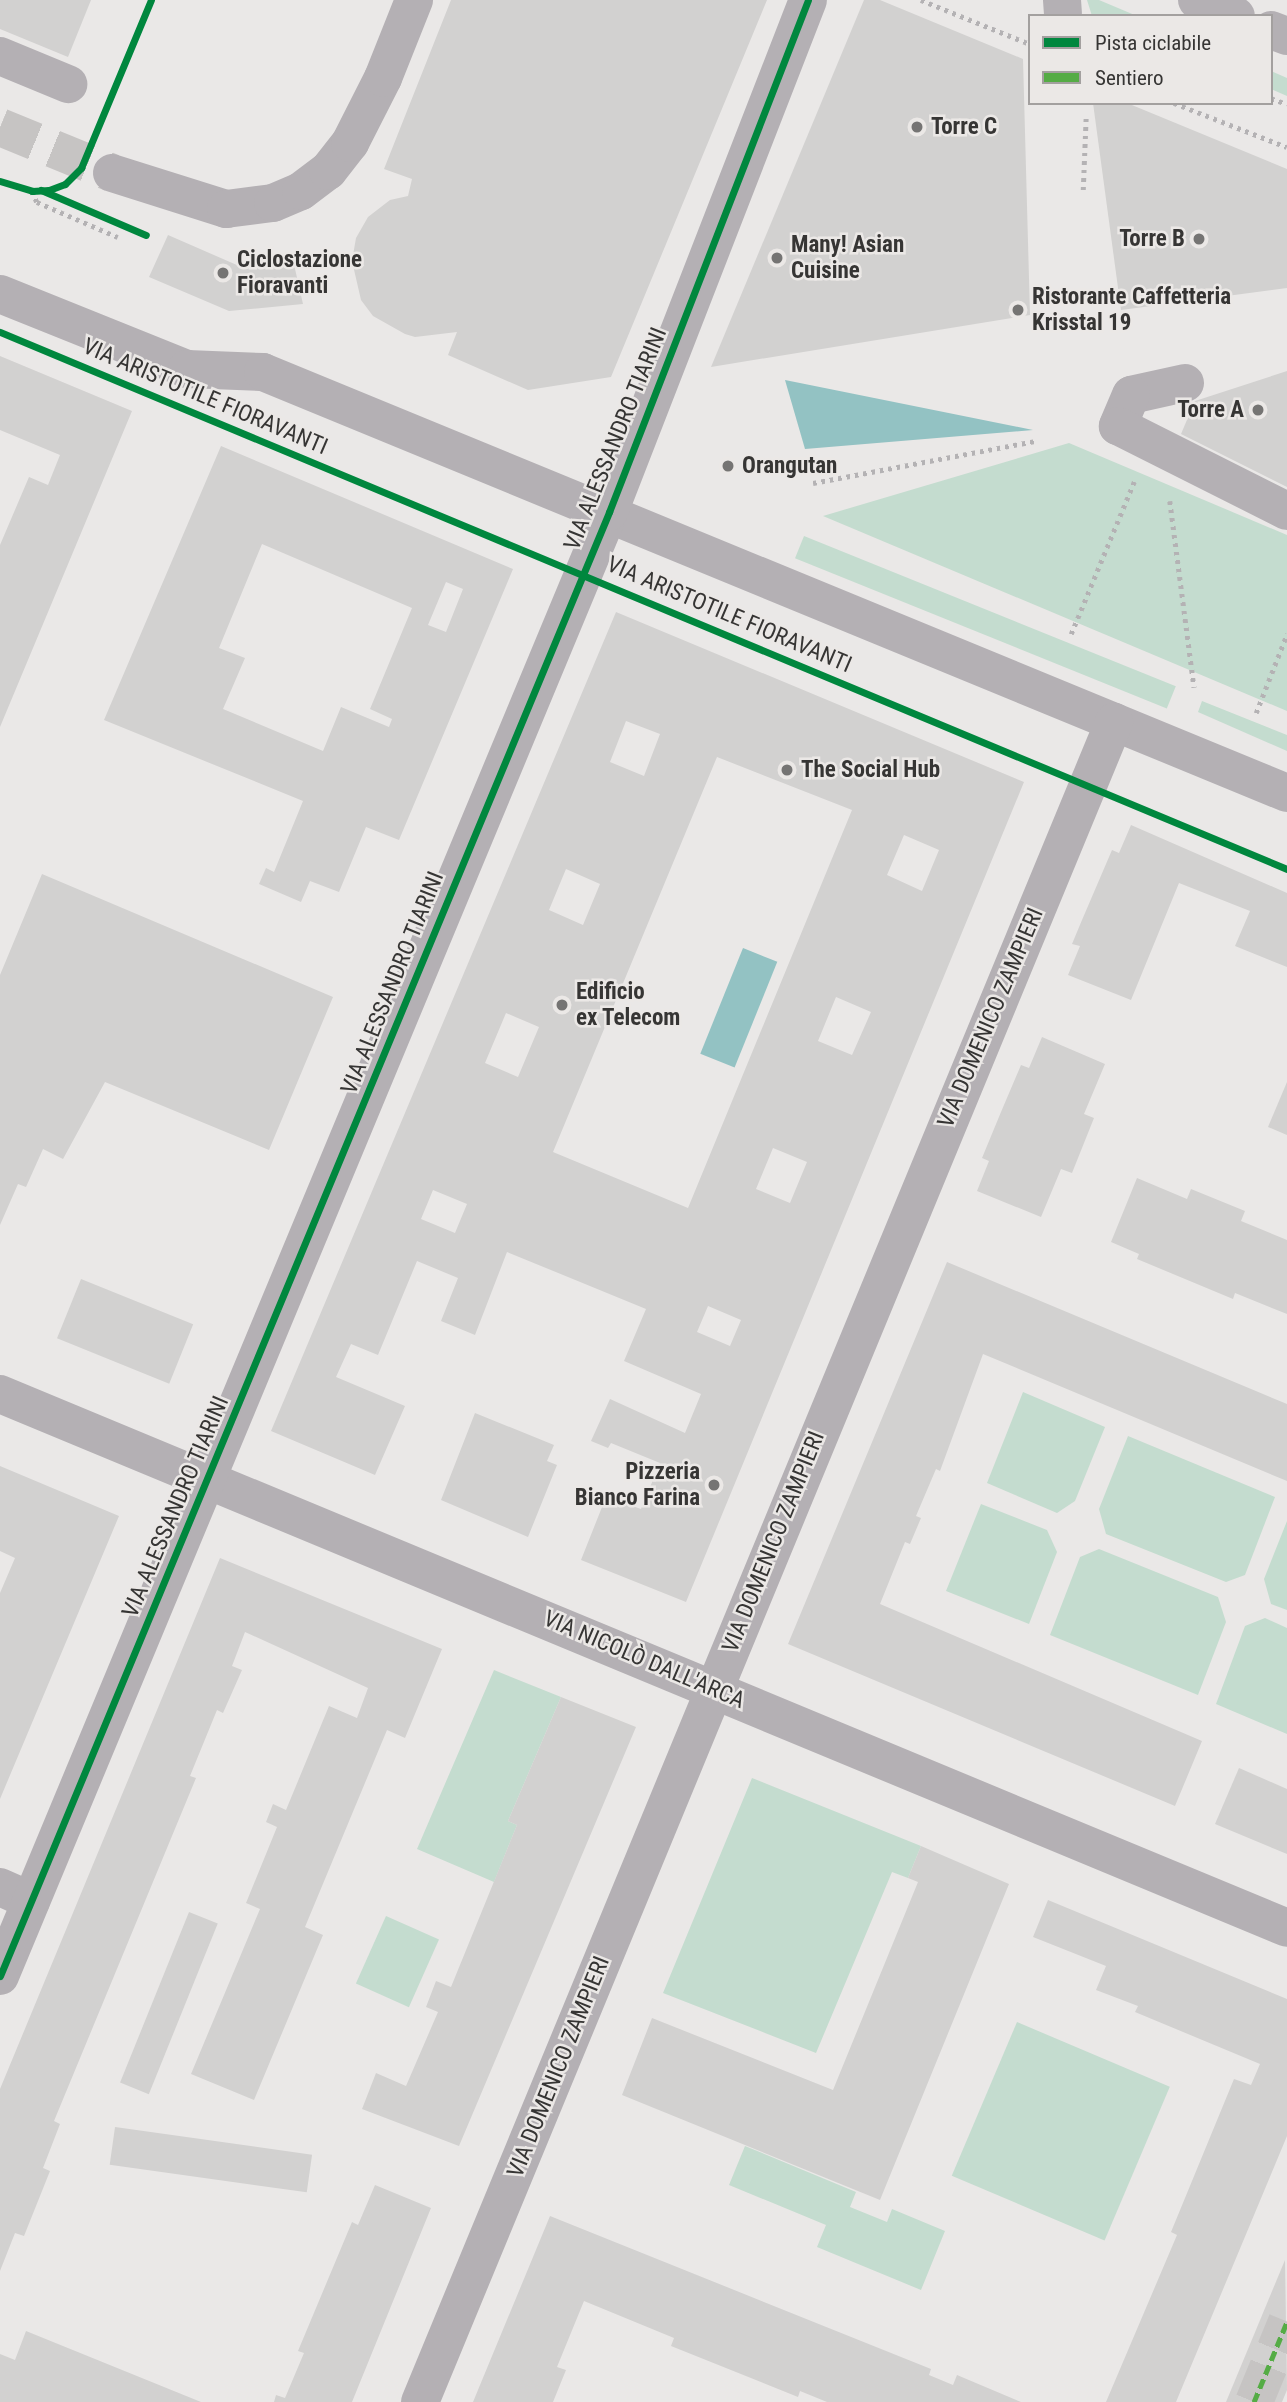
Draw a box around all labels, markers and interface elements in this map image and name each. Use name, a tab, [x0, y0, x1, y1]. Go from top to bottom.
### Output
legend	[1028, 14, 1273, 105]
text: Pista ciclabile	[1095, 31, 1211, 55]
text: Sentiero	[1095, 66, 1164, 90]
place label: Torre C	[931, 113, 997, 141]
marker: Torre C	[909, 119, 925, 135]
place label: Torre B	[1119, 225, 1185, 253]
place label: Many! Asian Cuisine	[791, 231, 904, 285]
marker: Torre B	[1191, 231, 1207, 247]
place label: Ciclostazione Fioravanti	[237, 246, 362, 300]
marker: Many! Asian Cuisine	[769, 250, 785, 266]
marker: Ciclostazione Fioravanti	[215, 265, 231, 281]
place label: Ristorante Caffetteria Krisstal 19	[1032, 283, 1231, 337]
marker: Ristorante Caffetteria Krisstal 19	[1010, 302, 1026, 318]
street label: VIA ALESSANDRO TIARINI	[559, 324, 673, 554]
street label: VIA ARISTOTILE FIORAVANTI	[78, 333, 332, 461]
place label: Torre A	[1177, 396, 1244, 424]
marker: Torre A	[1250, 402, 1266, 418]
place label: Orangutan	[742, 452, 837, 480]
marker: Orangutan	[720, 458, 736, 474]
street label: VIA ARISTOTILE FIORAVANTI	[602, 551, 856, 679]
place label: The Social Hub	[801, 756, 940, 784]
marker: The Social Hub	[779, 762, 795, 778]
street label: VIA ALESSANDRO TIARINI	[336, 868, 450, 1098]
street label: VIA DOMENICO ZAMPIERI	[932, 904, 1050, 1132]
place label: Edificio ex Telecom	[576, 978, 681, 1032]
marker: Edificio ex Telecom	[554, 997, 570, 1013]
street label: VIA ALESSANDRO TIARINI	[117, 1392, 235, 1622]
street label: VIA DOMENICO ZAMPIERI	[717, 1427, 831, 1657]
place label: Pizzeria Bianco Farina	[575, 1458, 700, 1512]
marker: Pizzeria Bianco Farina	[706, 1477, 722, 1493]
street label: VIA NICOLÒ DALL'ARCA	[539, 1605, 749, 1715]
street label: VIA DOMENICO ZAMPIERI	[502, 1952, 616, 2182]

